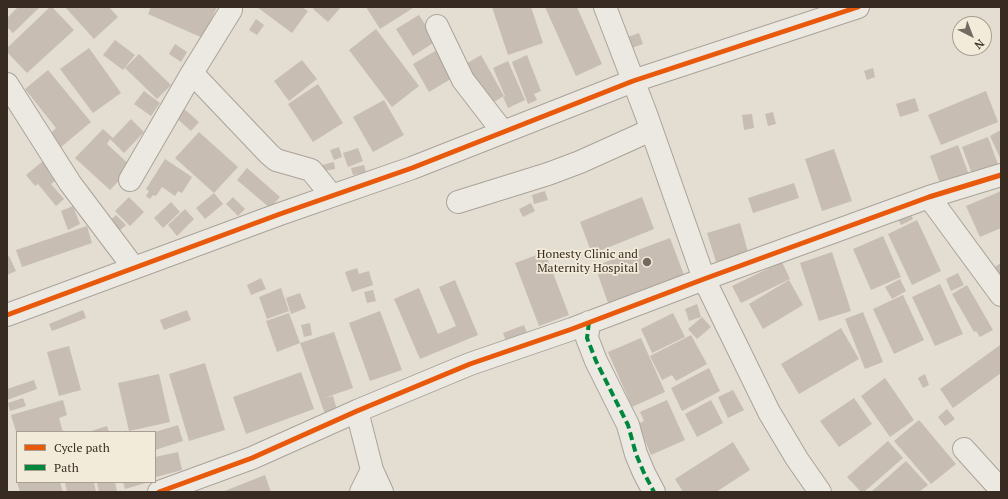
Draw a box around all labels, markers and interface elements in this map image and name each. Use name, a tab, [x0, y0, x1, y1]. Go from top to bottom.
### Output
north arrow	[952, 16, 992, 56]
text: N	[972, 36, 987, 52]
place label: Honesty Clinic and Maternity Hospital	[537, 248, 638, 276]
marker: Honesty Clinic and Maternity Hospital	[641, 256, 653, 268]
legend	[16, 431, 156, 483]
text: Cycle path	[54, 440, 110, 455]
text: Path	[54, 460, 79, 475]

